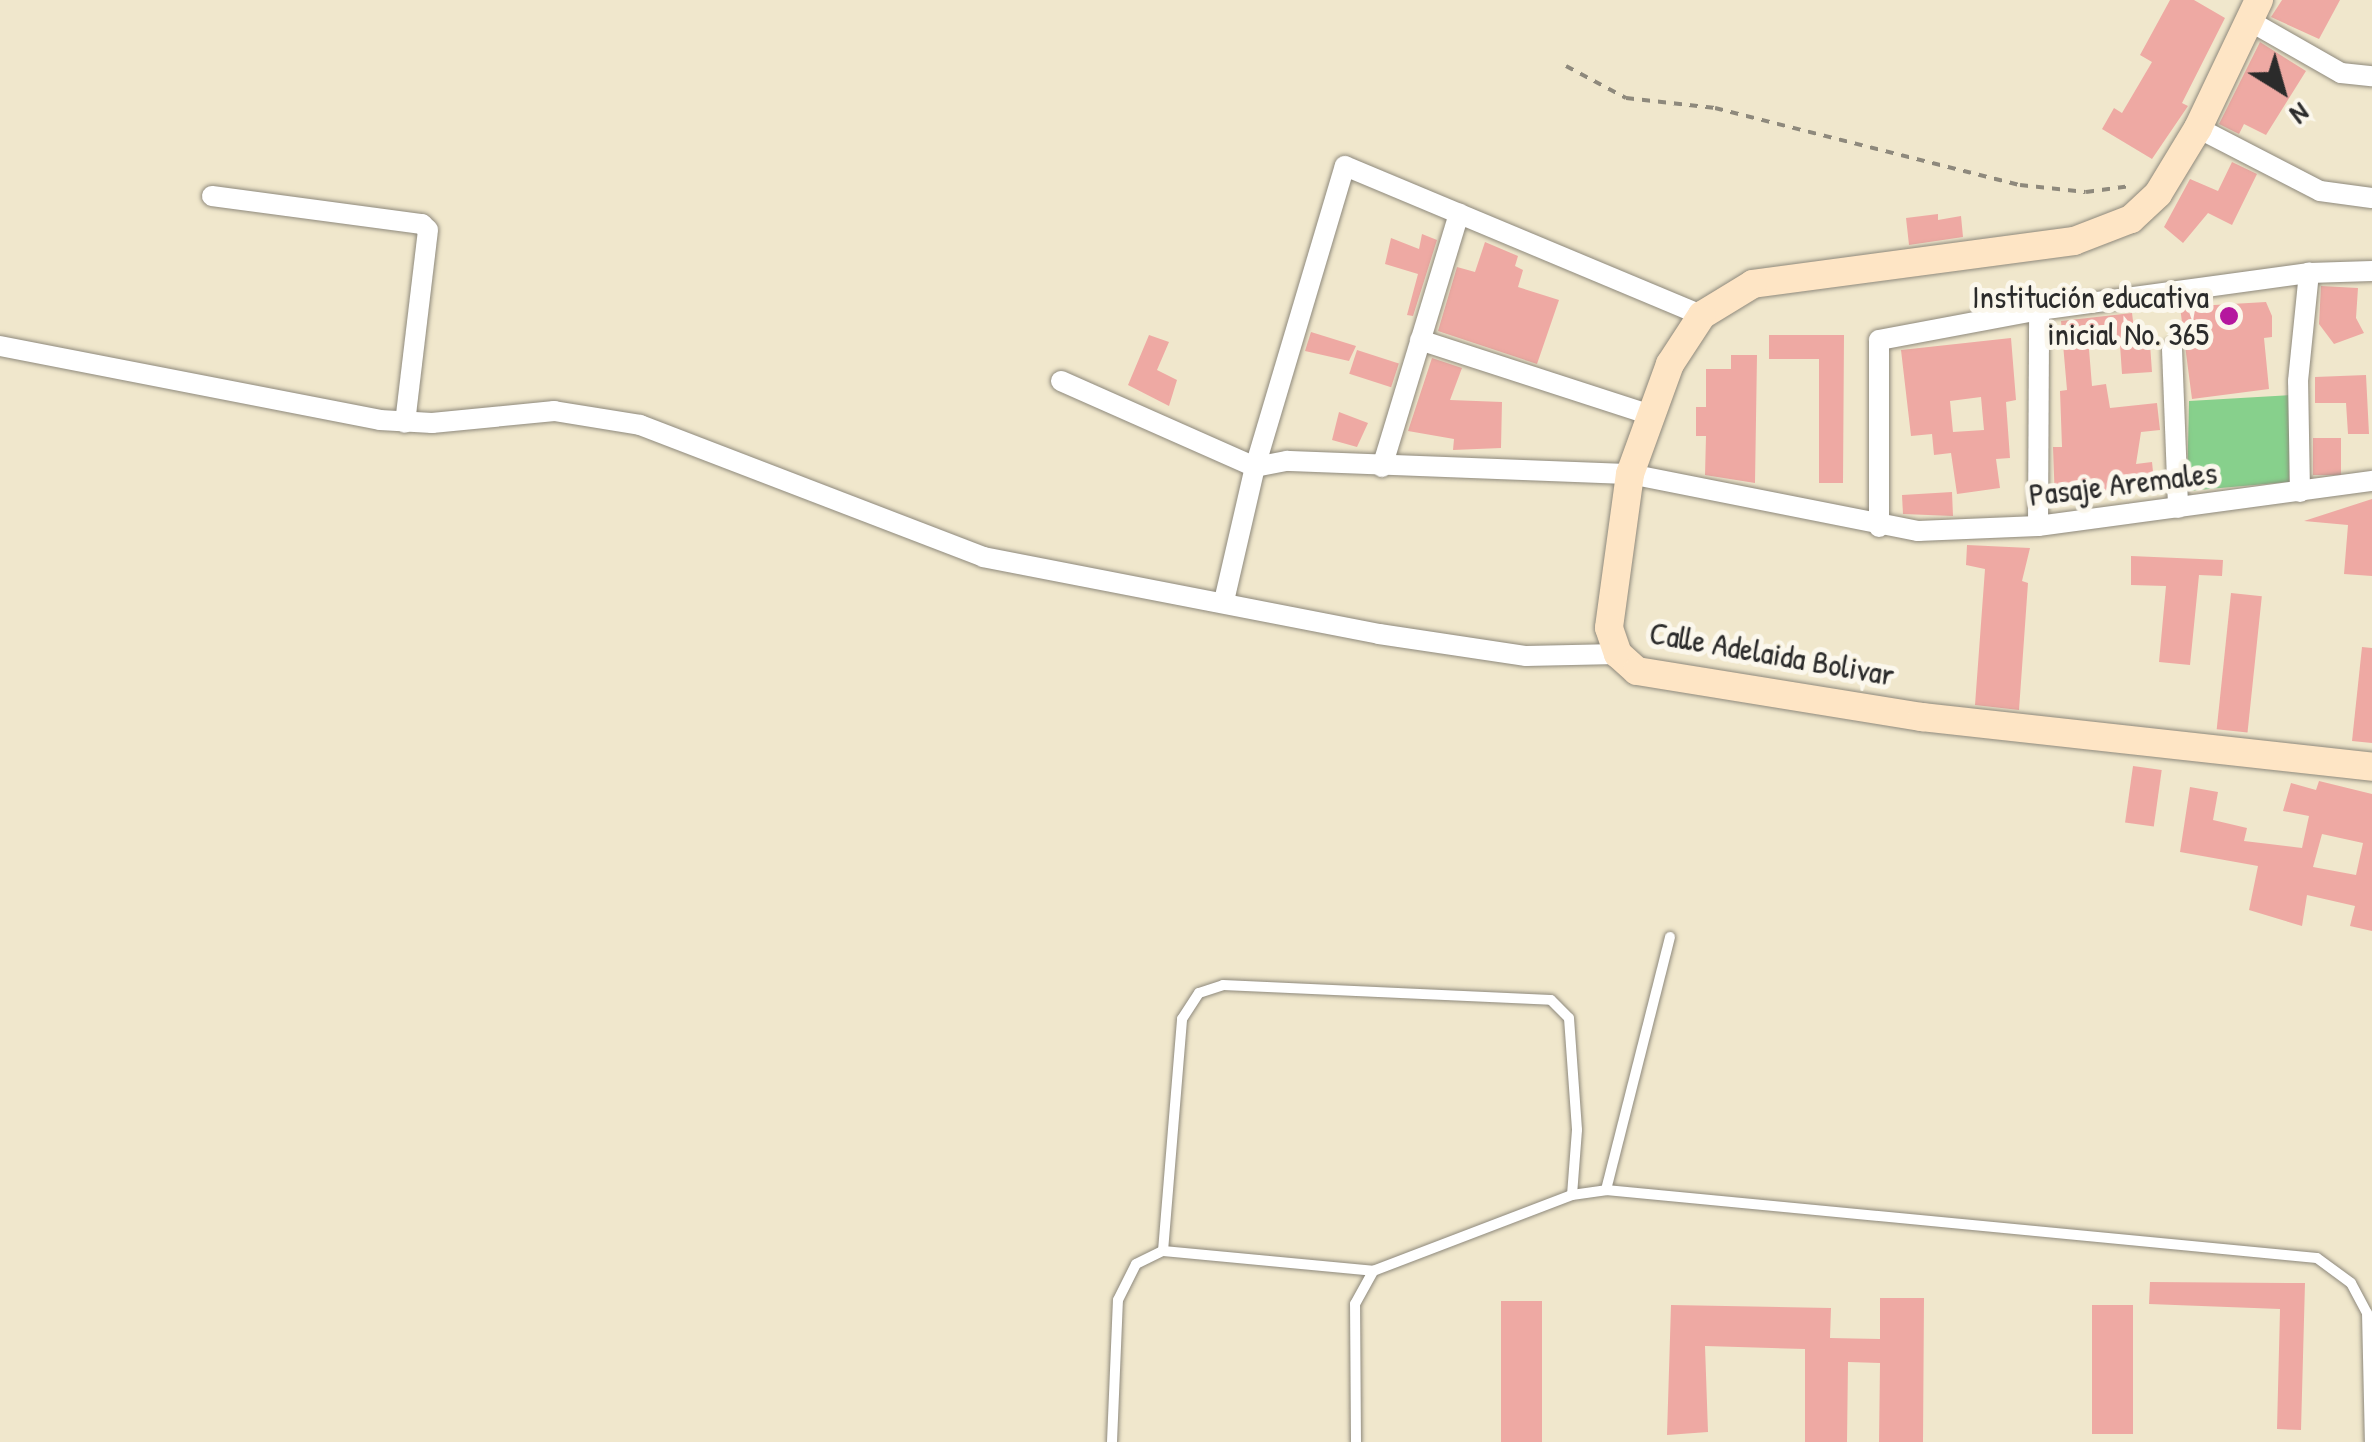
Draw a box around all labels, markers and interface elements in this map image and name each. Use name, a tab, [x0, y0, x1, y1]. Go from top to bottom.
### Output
north arrow	[2232, 40, 2332, 140]
text: N	[2283, 94, 2317, 134]
place label: Institución educativa inicial No. 365	[1972, 279, 2209, 354]
marker: Institución educativa inicial No. 365	[2218, 305, 2240, 327]
street label: Pasaje Aremales	[2027, 453, 2219, 515]
street label: Calle Adelaida Bolivar	[1647, 614, 1897, 694]

